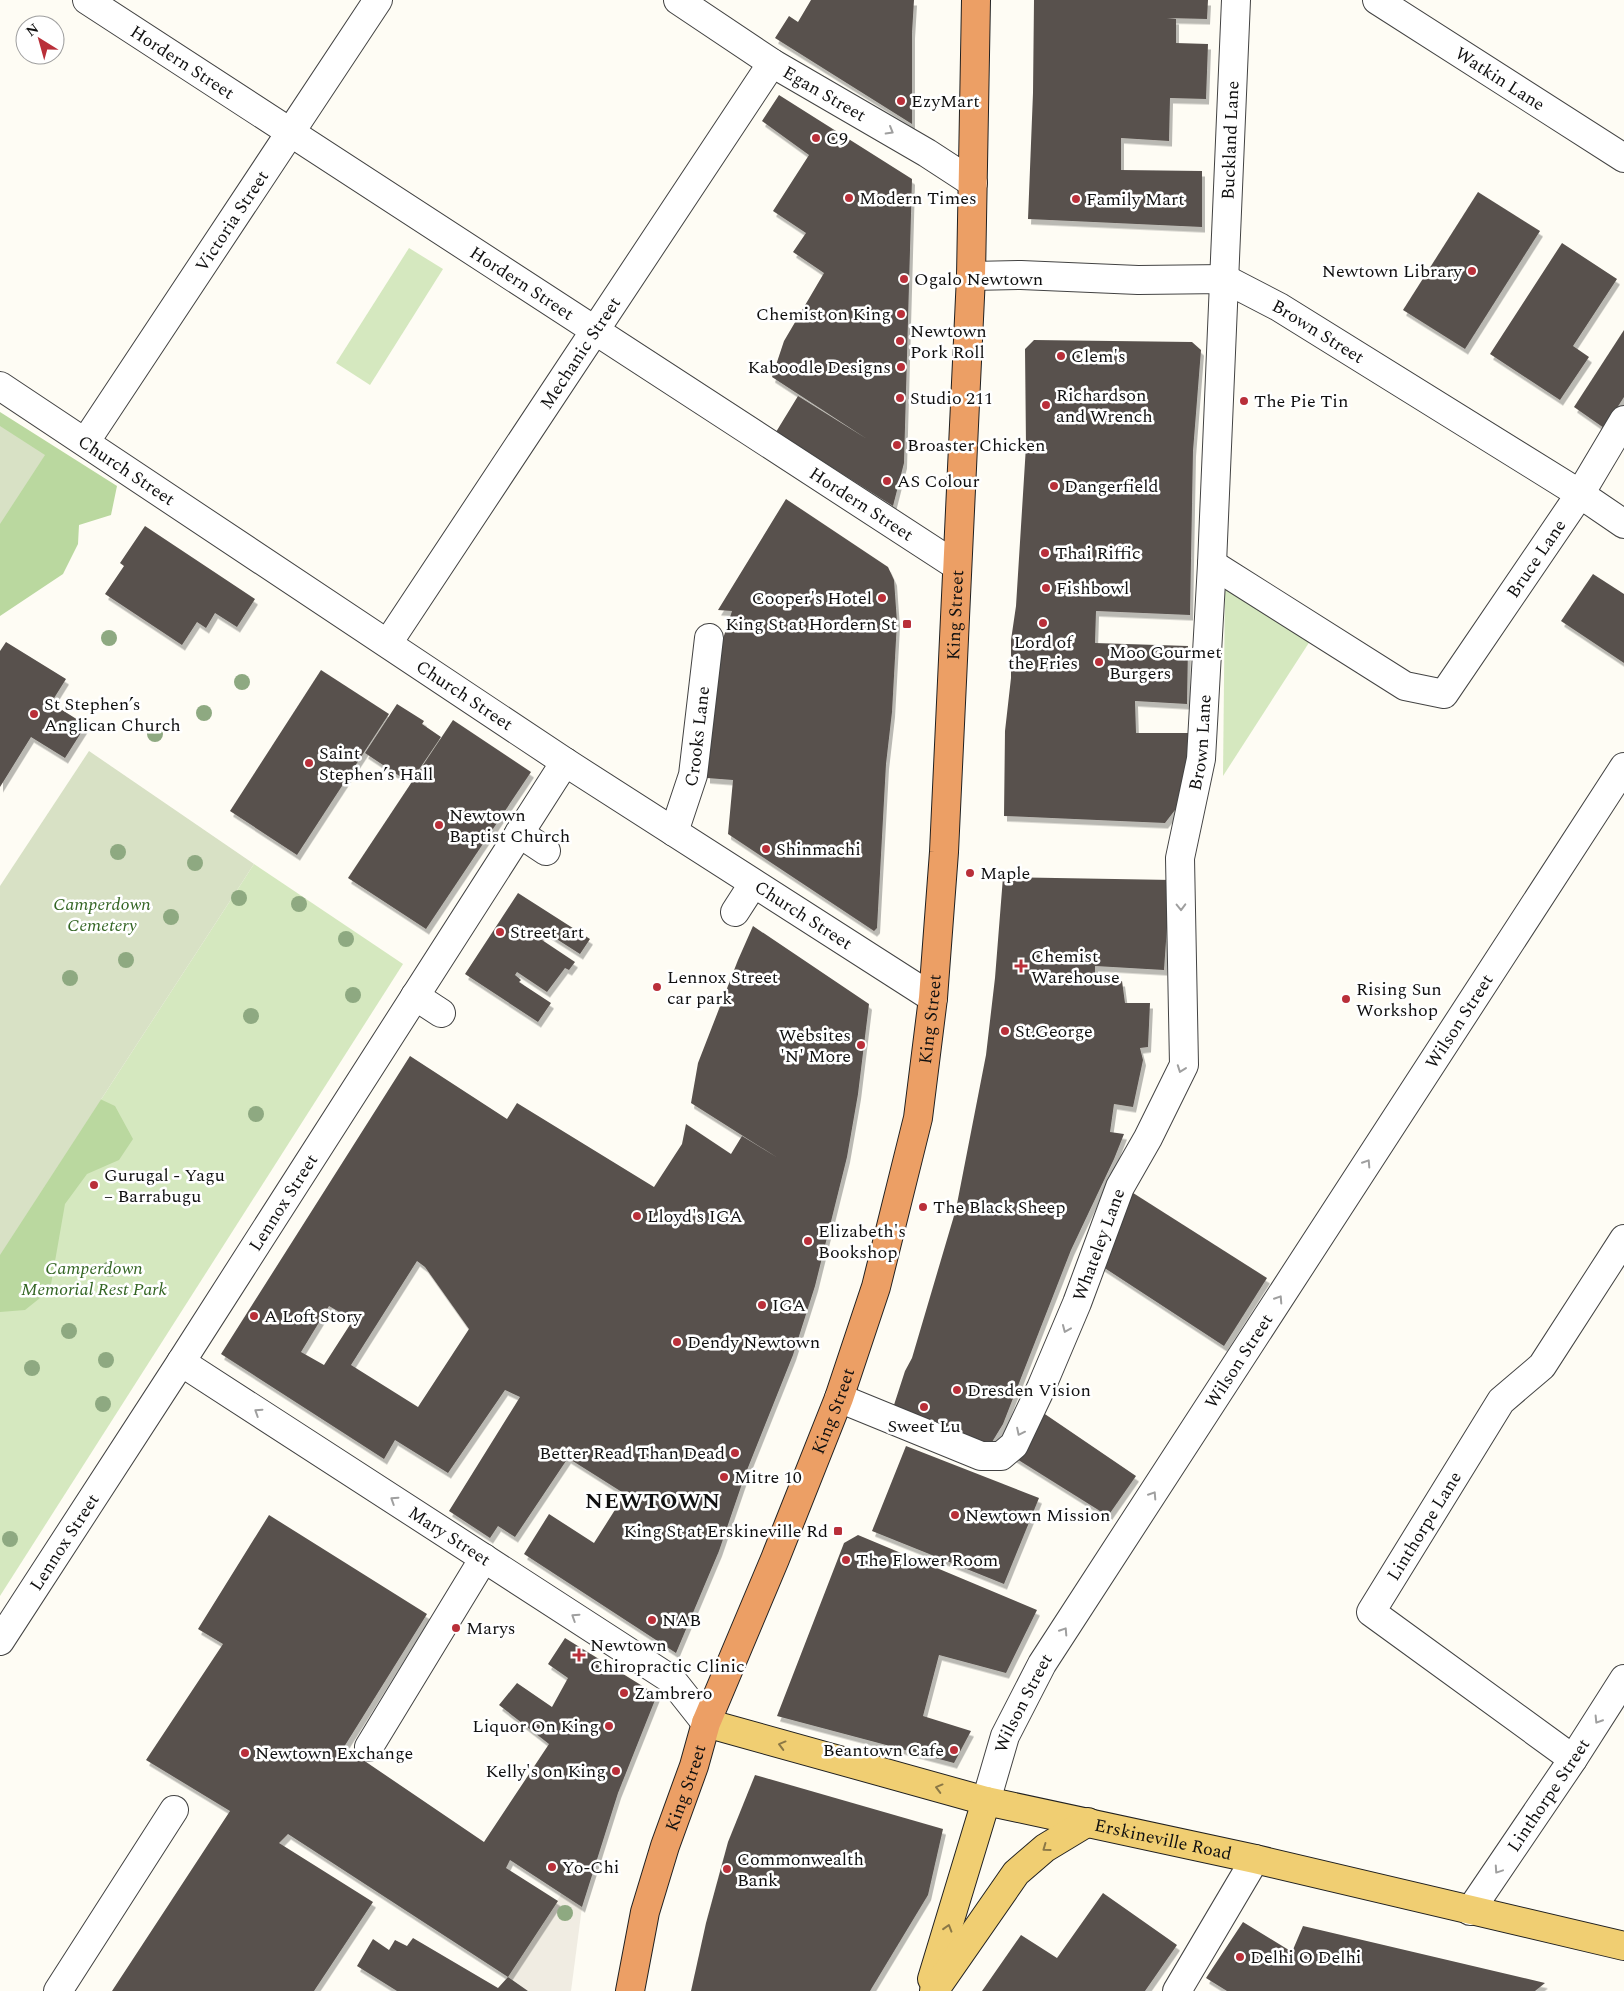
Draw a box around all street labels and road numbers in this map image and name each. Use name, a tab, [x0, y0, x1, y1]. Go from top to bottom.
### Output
street label: Hordern Street	[125, 18, 240, 106]
street label: Watkin Lane	[1450, 40, 1550, 118]
street label: Egan Street	[778, 59, 871, 128]
street label: Buckland Lane	[1214, 80, 1246, 200]
street label: Victoria Street	[188, 165, 275, 277]
street label: Hordern Street	[465, 239, 580, 327]
street label: Mechanic Street	[533, 291, 627, 415]
street label: Brown Street	[1267, 292, 1370, 370]
street label: Church Street	[73, 428, 181, 512]
street label: Hordern Street	[804, 460, 919, 548]
street label: Bruce Lane	[1500, 514, 1573, 603]
street label: King Street	[940, 569, 971, 661]
street label: Church Street	[411, 653, 519, 737]
street label: Crooks Lane	[677, 685, 717, 790]
street label: Brown Lane	[1181, 694, 1218, 793]
street label: Church Street	[749, 873, 858, 956]
street label: Wilson Street	[1418, 968, 1500, 1074]
street label: King Street	[911, 973, 948, 1066]
street label: Lennox Street	[242, 1148, 324, 1257]
street label: Whateley Lane	[1065, 1184, 1132, 1305]
street label: Wilson Street	[1198, 1308, 1279, 1414]
street label: King Street	[804, 1364, 862, 1458]
street label: Linthorpe Lane	[1380, 1466, 1468, 1586]
street label: Lennox Street	[23, 1488, 106, 1596]
street label: Mary Street	[403, 1499, 496, 1573]
street label: Wilson Street	[987, 1648, 1059, 1756]
street label: Linthorpe Street	[1500, 1733, 1596, 1857]
street label: King Street	[658, 1741, 713, 1835]
street label: Erskineville Road	[1092, 1811, 1234, 1867]

